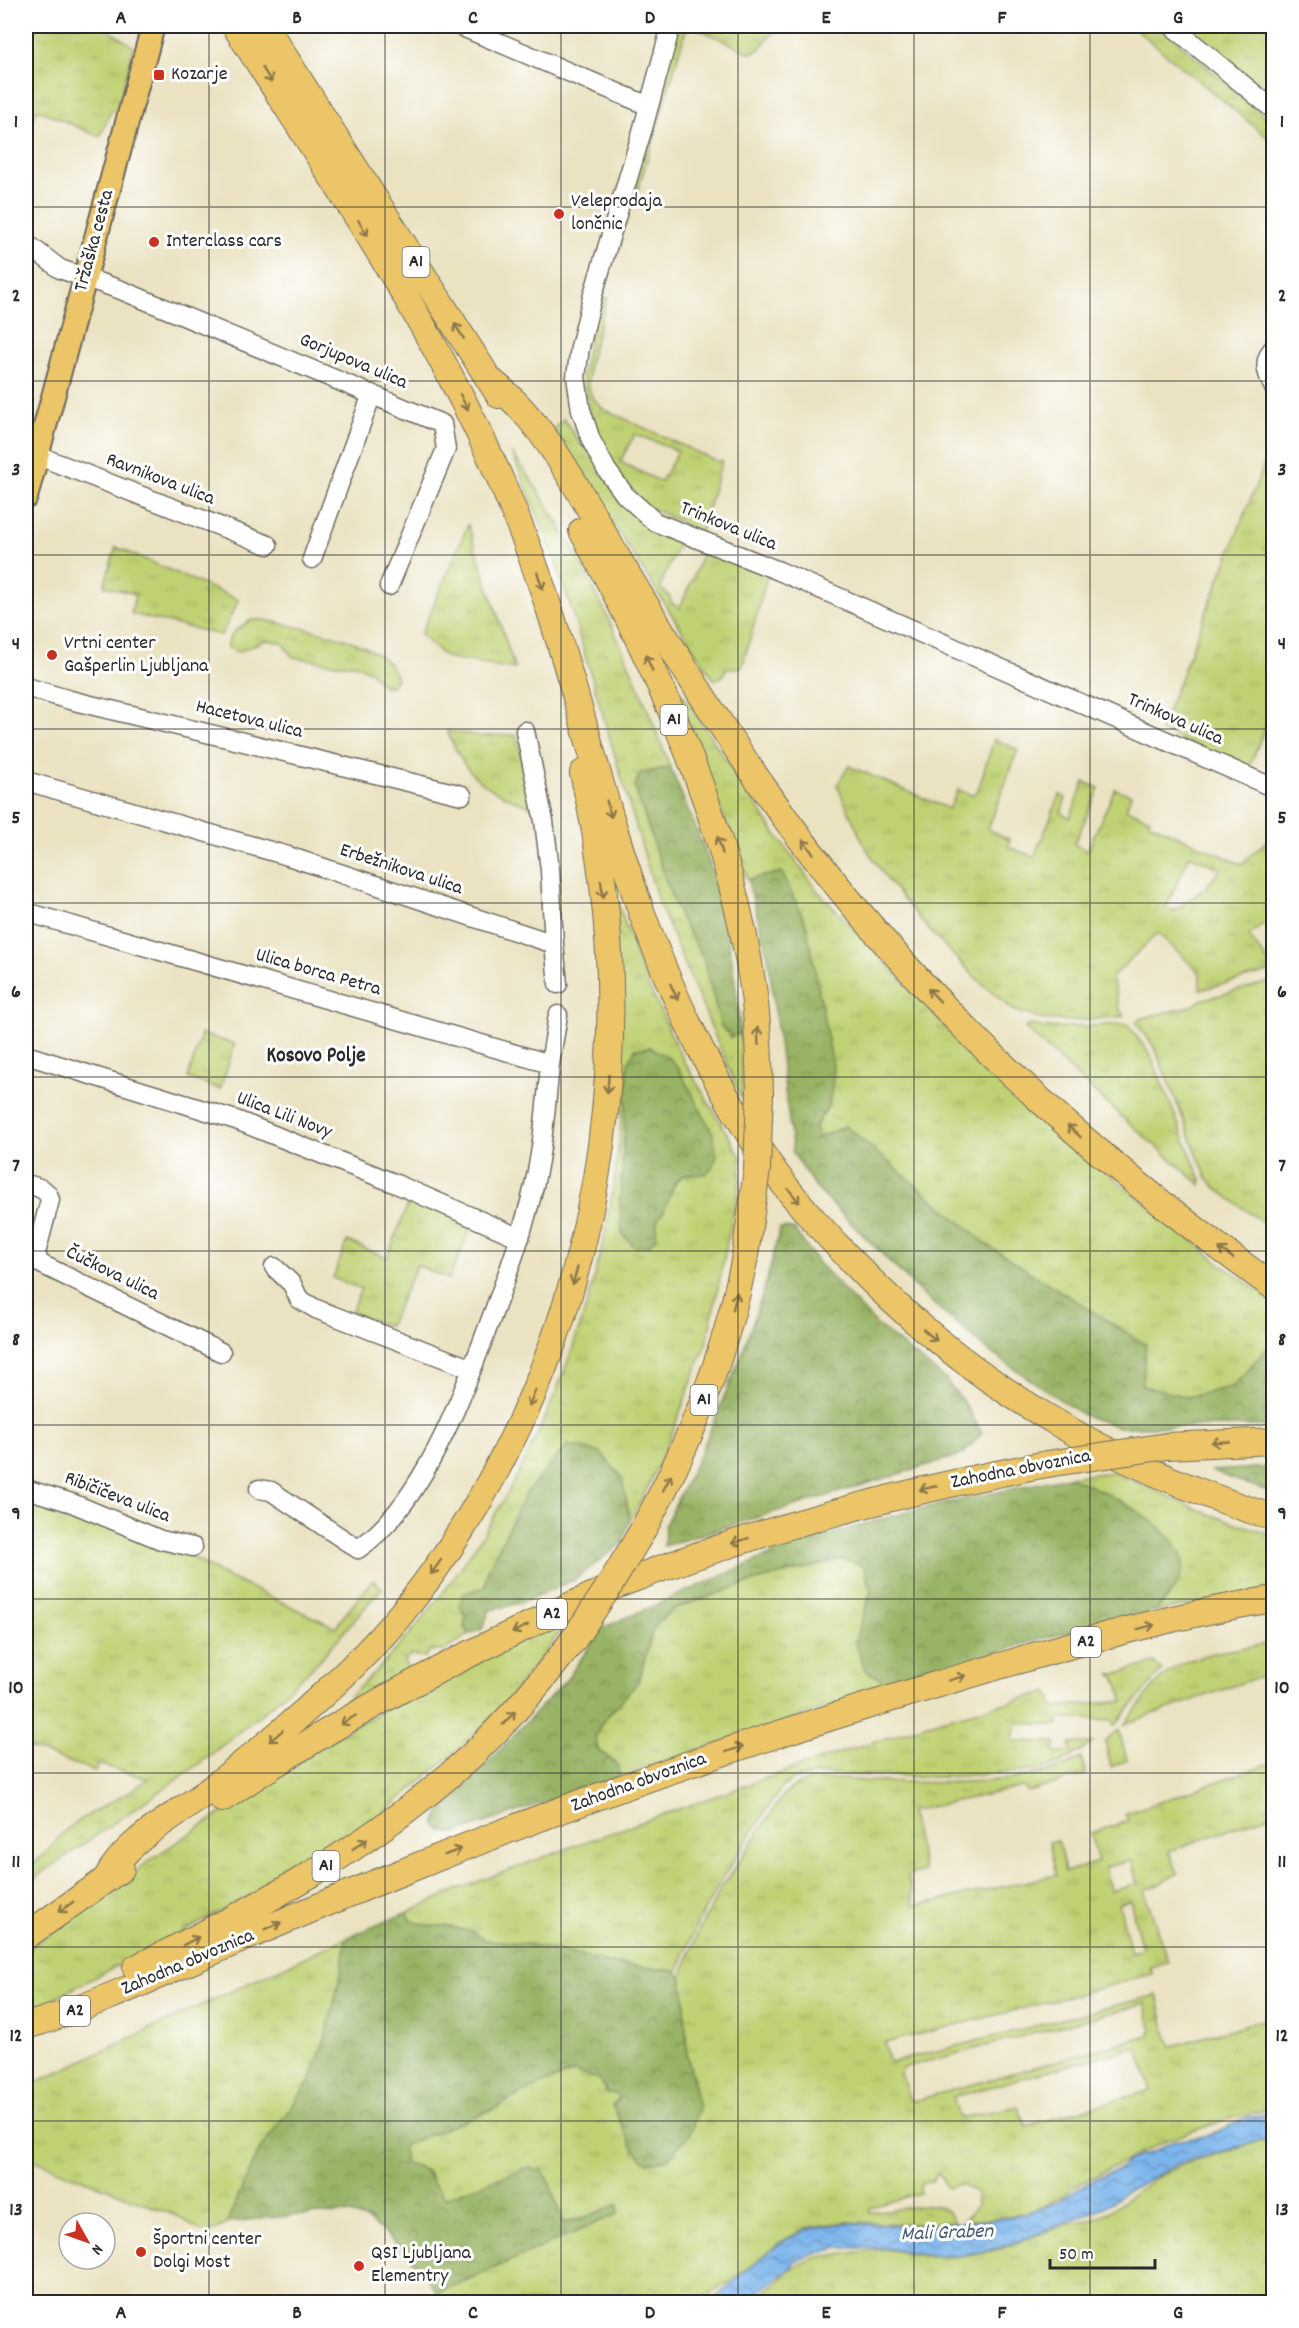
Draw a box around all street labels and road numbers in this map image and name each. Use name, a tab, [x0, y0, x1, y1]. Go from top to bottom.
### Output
street label: Tržaška cesta	[68, 186, 122, 295]
road number: A1	[402, 247, 430, 277]
street label: Gorjupova ulica	[295, 327, 412, 398]
street label: Ravnikova ulica	[102, 446, 219, 514]
street label: Trinkova ulica	[675, 495, 781, 559]
street label: Trinkova ulica	[1123, 686, 1228, 754]
street label: Hacetova ulica	[192, 693, 306, 747]
road number: A1	[660, 705, 688, 735]
street label: Erbežnikova ulica	[336, 837, 467, 903]
street label: Ulica borca Petra	[252, 942, 384, 1004]
street label: Ulica Lili Novy	[232, 1085, 337, 1147]
street label: Čučkova ulica	[61, 1239, 164, 1309]
road number: A1	[690, 1385, 718, 1415]
street label: Zahodna obvoznica	[949, 1443, 1094, 1497]
street label: Ribičičeva ulica	[60, 1465, 174, 1531]
road number: A2	[537, 1599, 567, 1629]
road number: A2	[1071, 1627, 1101, 1657]
street label: Zahodna obvoznica	[568, 1745, 711, 1820]
road number: A1	[312, 1851, 340, 1881]
street label: Zahodna obvoznica	[117, 1922, 259, 2004]
road number: A2	[60, 1996, 90, 2026]

